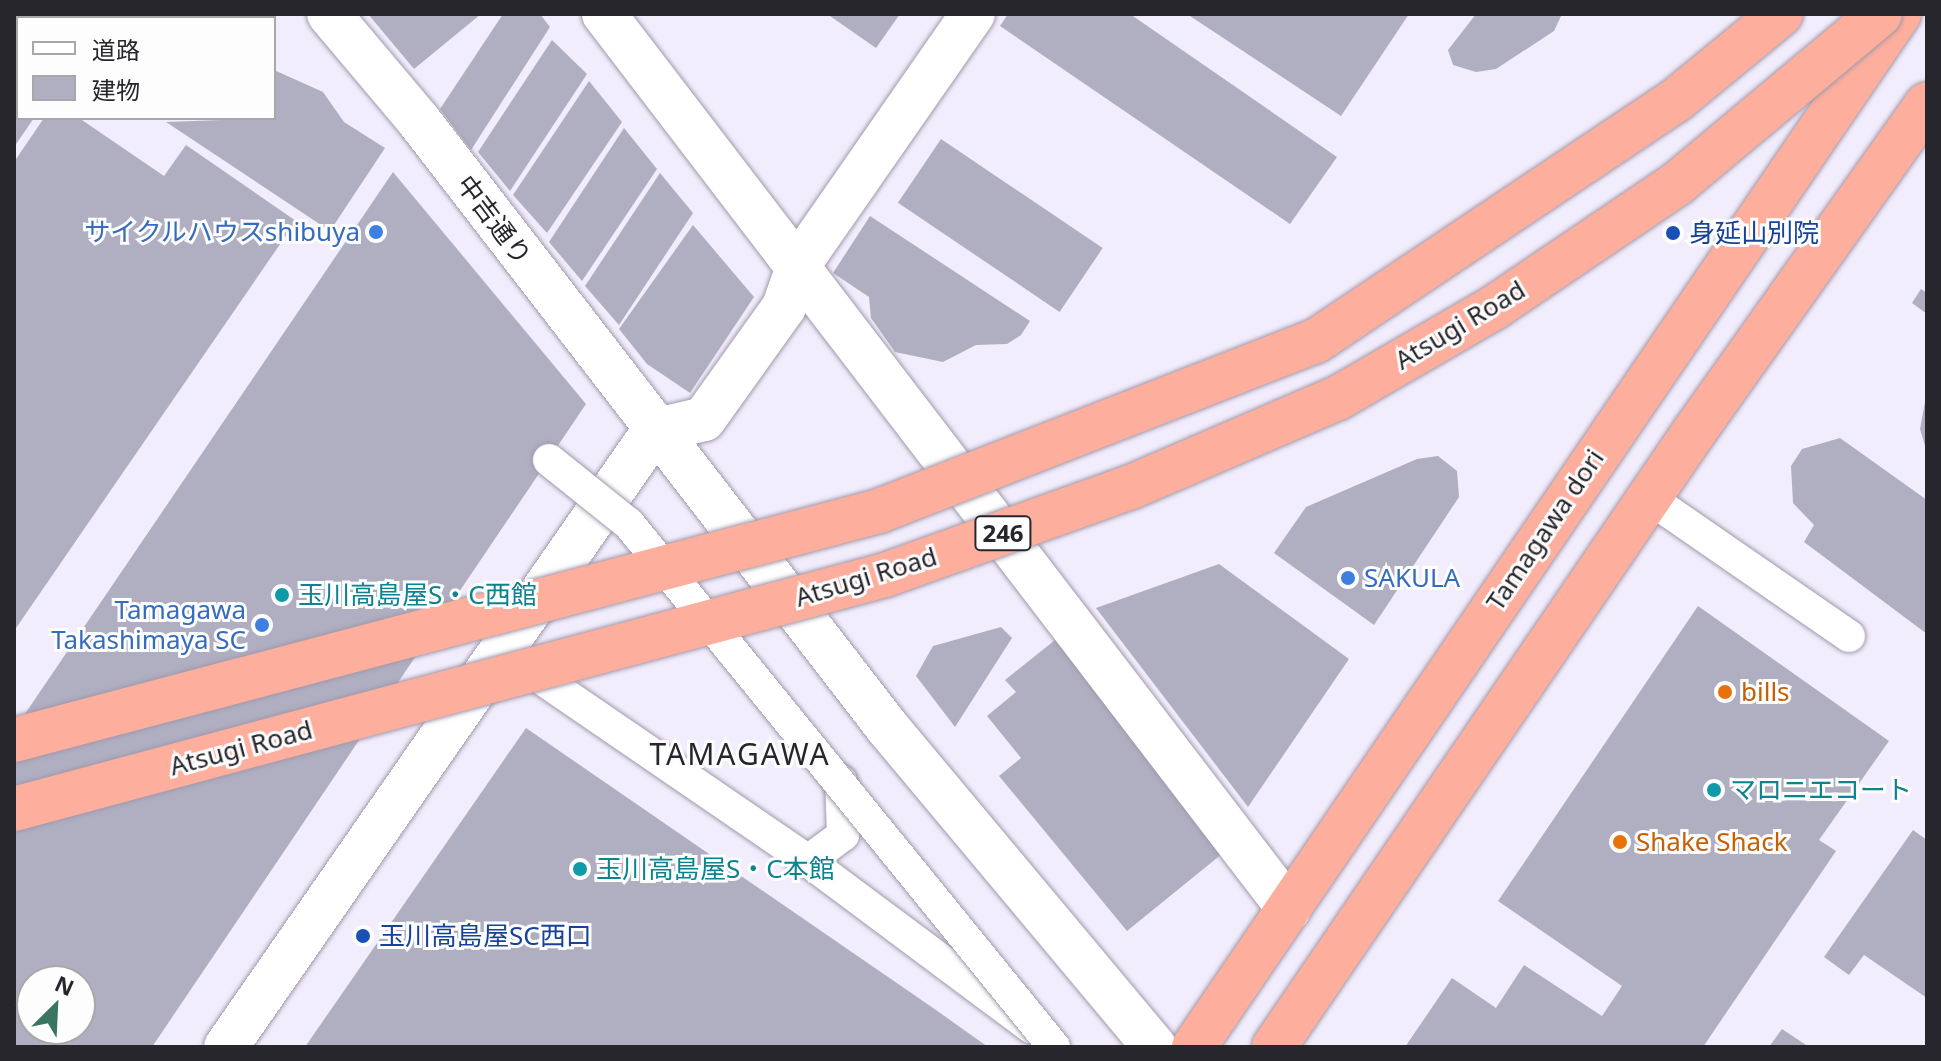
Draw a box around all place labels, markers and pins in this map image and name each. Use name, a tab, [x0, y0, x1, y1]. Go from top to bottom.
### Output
place label: サイクルハウスshibuya	[83, 216, 360, 248]
place label: 身延山別院	[1689, 217, 1819, 249]
marker: サイクルハウスshibuya	[367, 223, 385, 241]
marker: 身延山別院	[1664, 224, 1682, 242]
place label: SAKULA	[1364, 562, 1460, 594]
marker: SAKULA	[1339, 569, 1357, 587]
place label: 玉川高島屋S・C西館	[298, 579, 537, 611]
marker: 玉川高島屋S・C西館	[273, 586, 291, 604]
place label: Tamagawa Takashimaya SC	[51, 594, 246, 656]
marker: Tamagawa Takashimaya SC	[253, 616, 271, 634]
place label: bills	[1741, 676, 1790, 708]
marker: bills	[1716, 683, 1734, 701]
place label: マロニエコート	[1730, 774, 1912, 806]
marker: マロニエコート	[1705, 781, 1723, 799]
place label: Shake Shack	[1636, 826, 1788, 858]
marker: Shake Shack	[1611, 833, 1629, 851]
place label: 玉川高島屋S・C本館	[596, 853, 835, 885]
marker: 玉川高島屋S・C本館	[571, 860, 589, 878]
place label: 玉川高島屋SC西口	[379, 920, 592, 952]
marker: 玉川高島屋SC西口	[354, 927, 372, 945]

